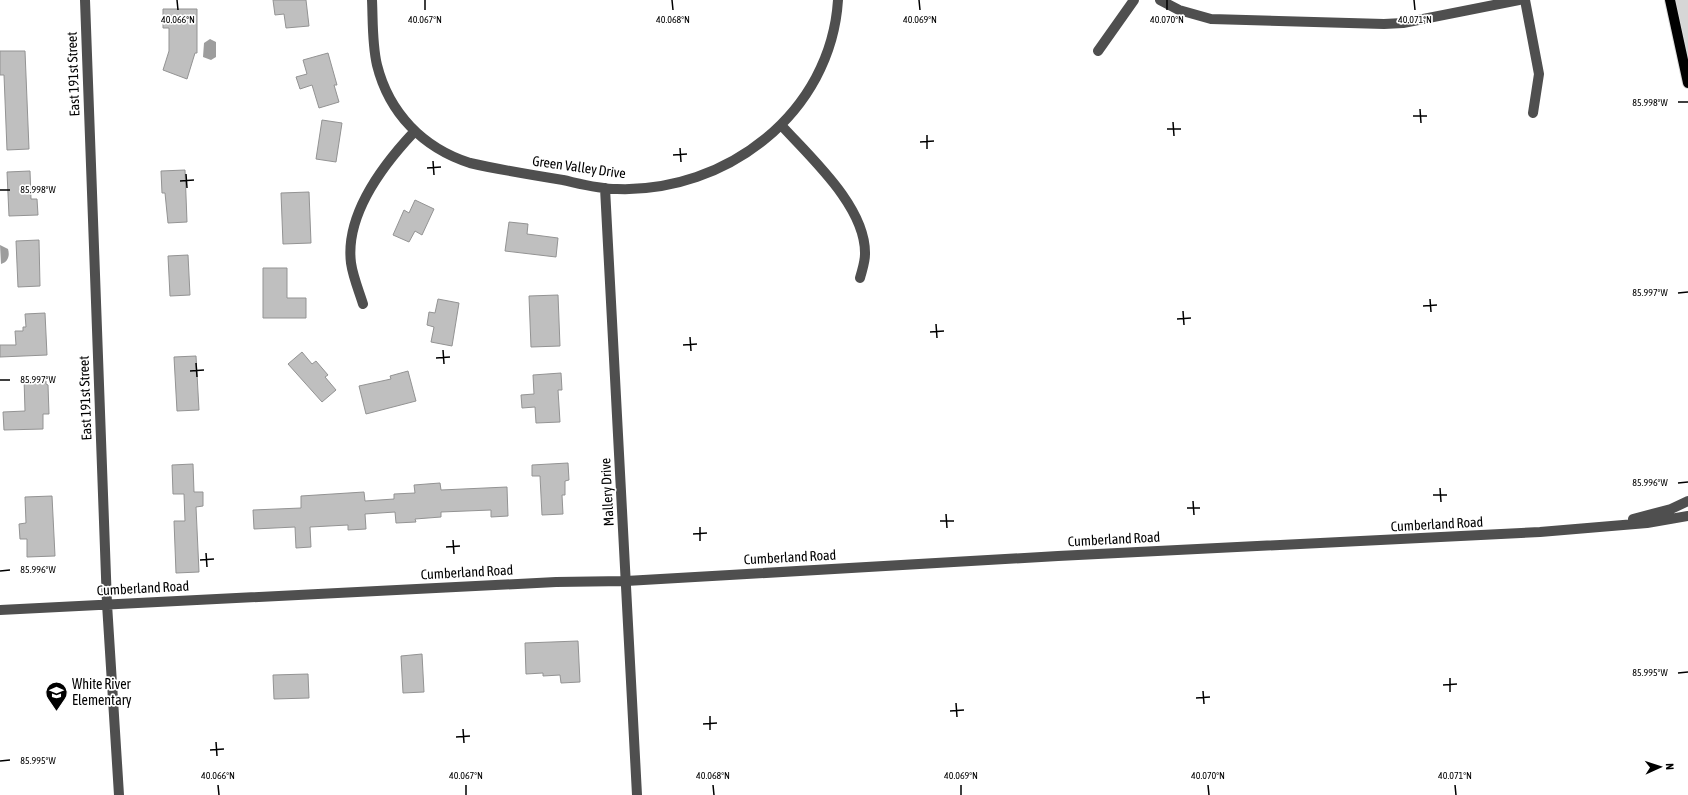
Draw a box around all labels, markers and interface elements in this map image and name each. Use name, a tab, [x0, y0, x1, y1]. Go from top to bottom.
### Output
text: 40.066°N	[161, 14, 195, 25]
text: 40.067°N	[408, 14, 442, 25]
text: 40.068°N	[656, 14, 690, 25]
text: 40.069°N	[903, 14, 937, 25]
text: 40.070°N	[1150, 14, 1184, 25]
text: 40.071°N	[1398, 14, 1432, 25]
street label: East 191st Street	[64, 31, 82, 117]
text: 85.998°W	[1632, 97, 1668, 108]
street label: Green Valley Drive	[531, 153, 627, 181]
text: 85.998°W	[20, 184, 56, 195]
text: 85.997°W	[1632, 287, 1668, 298]
street label: East 191st Street	[76, 355, 94, 441]
text: 85.997°W	[20, 374, 56, 385]
street label: Mallery Drive	[597, 457, 617, 527]
text: 85.996°W	[1632, 477, 1668, 488]
street label: Cumberland Road	[1390, 514, 1484, 534]
street label: Cumberland Road	[1067, 529, 1161, 549]
street label: Cumberland Road	[743, 547, 837, 567]
street label: Cumberland Road	[420, 562, 514, 582]
text: 85.996°W	[20, 564, 56, 575]
street label: Cumberland Road	[96, 578, 190, 598]
text: 85.995°W	[1632, 667, 1668, 678]
place label: White River Elementary	[72, 676, 132, 708]
school or university icon: White River Elementary	[44, 679, 70, 712]
north arrow	[1640, 747, 1680, 787]
text: 85.995°W	[20, 755, 56, 766]
text: N	[1664, 763, 1676, 770]
text: 40.066°N	[201, 770, 235, 781]
text: 40.067°N	[449, 770, 483, 781]
text: 40.068°N	[696, 770, 730, 781]
text: 40.069°N	[944, 770, 978, 781]
text: 40.070°N	[1191, 770, 1225, 781]
text: 40.071°N	[1438, 770, 1472, 781]

